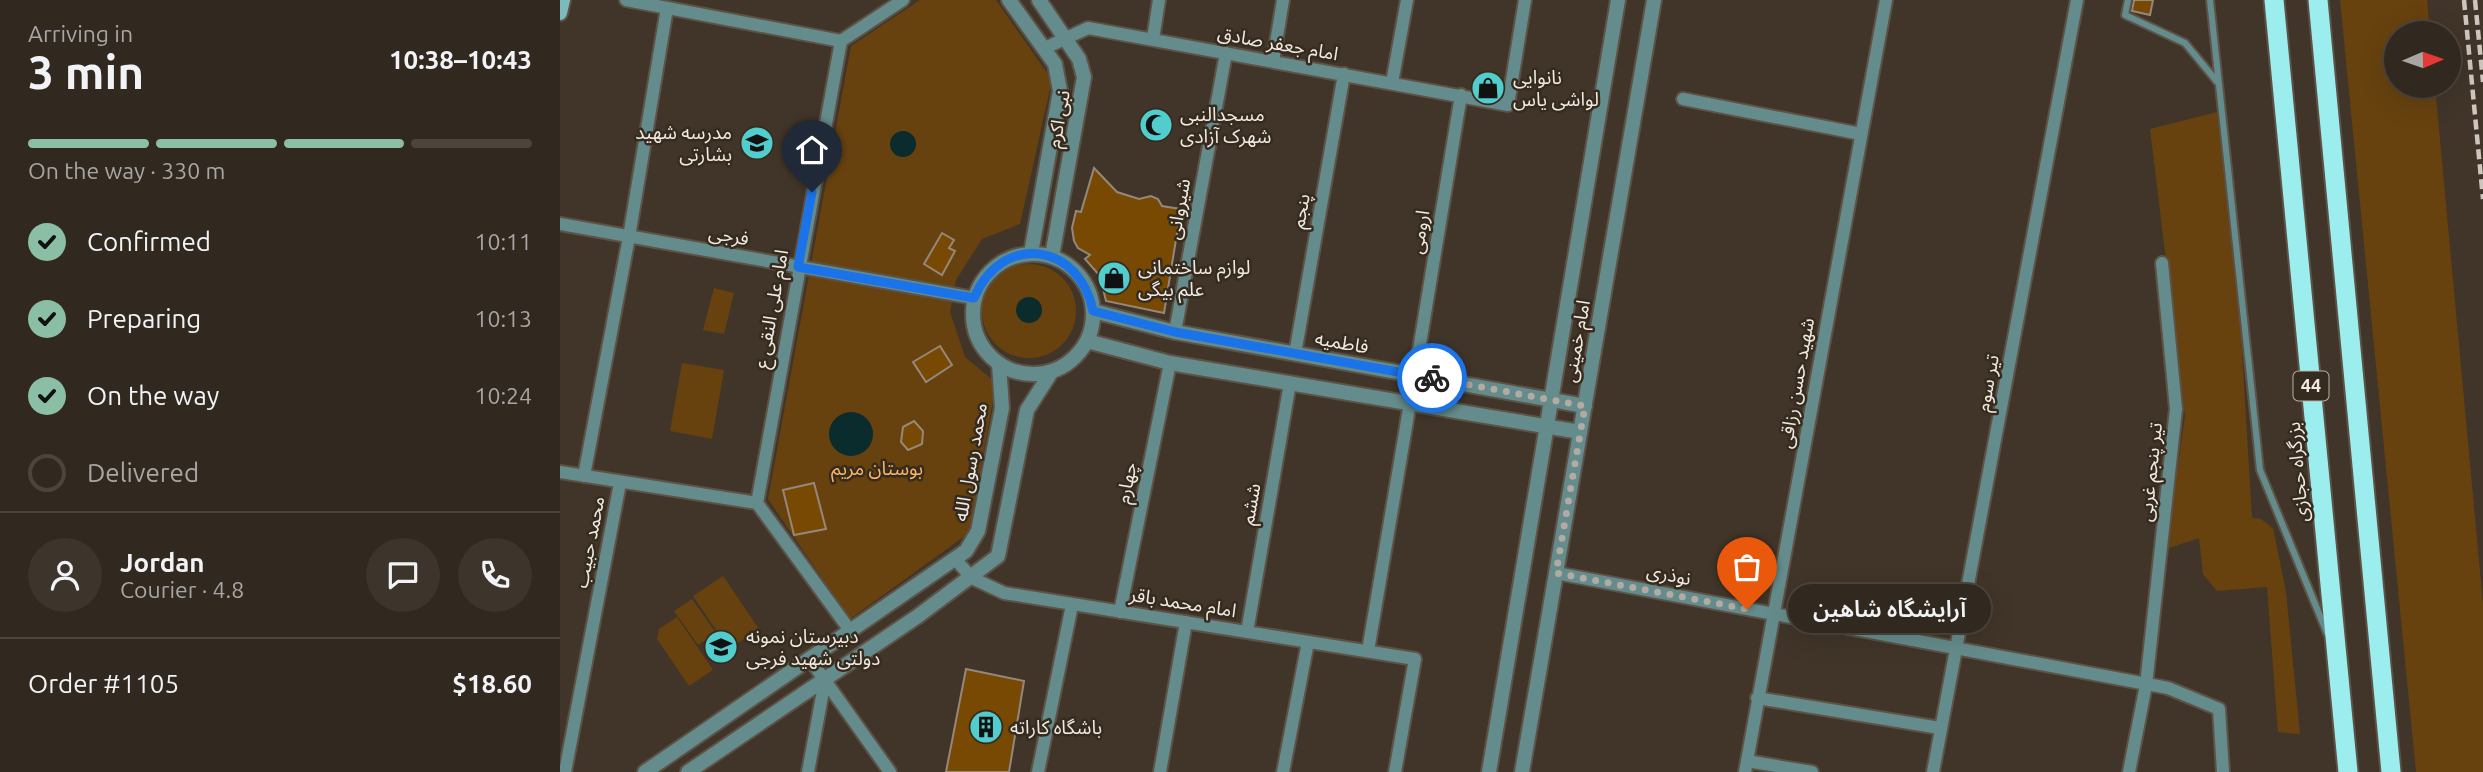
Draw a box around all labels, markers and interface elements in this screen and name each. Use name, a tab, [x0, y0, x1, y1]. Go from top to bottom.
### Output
text: Arriving in	[28, 21, 133, 46]
north arrow	[2384, 21, 2460, 98]
map controls	[2384, 21, 2461, 98]
street label: امام جعفر صادق	[1215, 22, 1340, 68]
text: 10:38–10:43	[389, 45, 532, 74]
text: 3 min	[28, 46, 144, 98]
place label: نانوایی لواشی یاس	[1513, 66, 1599, 111]
shop icon: نانوایی لواشی یاس	[1469, 69, 1507, 107]
street label: نبی اکرم	[1042, 88, 1078, 150]
place label: مسجدالنبی شهرک آزادی	[1180, 103, 1271, 148]
mosque icon: مسجدالنبی شهرک آزادی	[1137, 106, 1175, 144]
pin	[782, 120, 842, 192]
place label: مدرسه شهید بشارتی	[635, 121, 732, 166]
school or university icon: مدرسه شهید بشارتی	[738, 124, 776, 162]
icon: home	[793, 131, 831, 169]
text: On the way · 330 m	[28, 158, 225, 183]
street label: شیروانی	[1162, 177, 1195, 241]
street label: پنجم	[1286, 192, 1318, 231]
street label: ارومی	[1405, 209, 1434, 256]
street label: فرجی	[707, 221, 751, 250]
icon: check	[28, 223, 66, 261]
text: Confirmed	[87, 227, 211, 256]
text: 10:11	[474, 229, 532, 254]
street label: امام علی النقی ع	[750, 248, 796, 371]
place label: لوازم ساختمانی علم بیگی	[1138, 256, 1251, 304]
shop icon: لوازم ساختمانی علم بیگی	[1095, 259, 1133, 297]
street label: امام خمینی	[1558, 298, 1598, 385]
icon: check	[28, 300, 66, 338]
text: Preparing	[87, 304, 201, 333]
text: 10:13	[474, 306, 532, 331]
street label: شهید حسن رزاقی	[1774, 316, 1819, 450]
street label: فاطمیه	[1313, 326, 1371, 358]
courier	[1397, 343, 1467, 413]
street label: تیر سوم	[1971, 353, 2007, 414]
icon: bike	[1413, 359, 1451, 397]
road number: 44	[2294, 372, 2328, 400]
icon: check	[28, 377, 66, 415]
text: On the way	[87, 381, 219, 410]
text: 10:24	[474, 383, 532, 408]
street label: محمد رسول الله	[949, 401, 992, 523]
street label: تیر پنجم غربی	[2134, 421, 2170, 523]
street label: بزرگراه حجازی	[2282, 421, 2313, 523]
park label: بوستان مریم	[831, 457, 923, 483]
text: Delivered	[87, 458, 199, 487]
street label: چهارم	[1111, 460, 1145, 506]
street label: ششم	[1236, 482, 1268, 527]
street label: محمد حبیب	[569, 494, 609, 590]
pin	[1717, 537, 1777, 609]
button: person	[28, 538, 102, 612]
button: chat	[366, 538, 440, 612]
button: phone	[458, 538, 532, 612]
text: Jordan	[120, 548, 205, 577]
icon: bag	[1728, 548, 1766, 586]
street label: نوذری	[1645, 559, 1693, 590]
text: Courier · 4.8	[120, 577, 244, 602]
street label: امام محمد باقر	[1126, 583, 1238, 625]
callout: آرایشگاه شاهین	[1789, 584, 1992, 634]
text: آرایشگاه شاهین	[1813, 596, 1966, 621]
place label: دبیرستان نمونه دولتی شهید فرجی	[746, 625, 880, 670]
school or university icon: دبیرستان نمونه دولتی شهید فرجی	[702, 628, 740, 666]
text: Order #1105	[28, 669, 179, 698]
text: $18.60	[452, 669, 532, 698]
building icon: باشگاه کاراته	[967, 708, 1005, 746]
place label: باشگاه کاراته	[1010, 716, 1102, 739]

